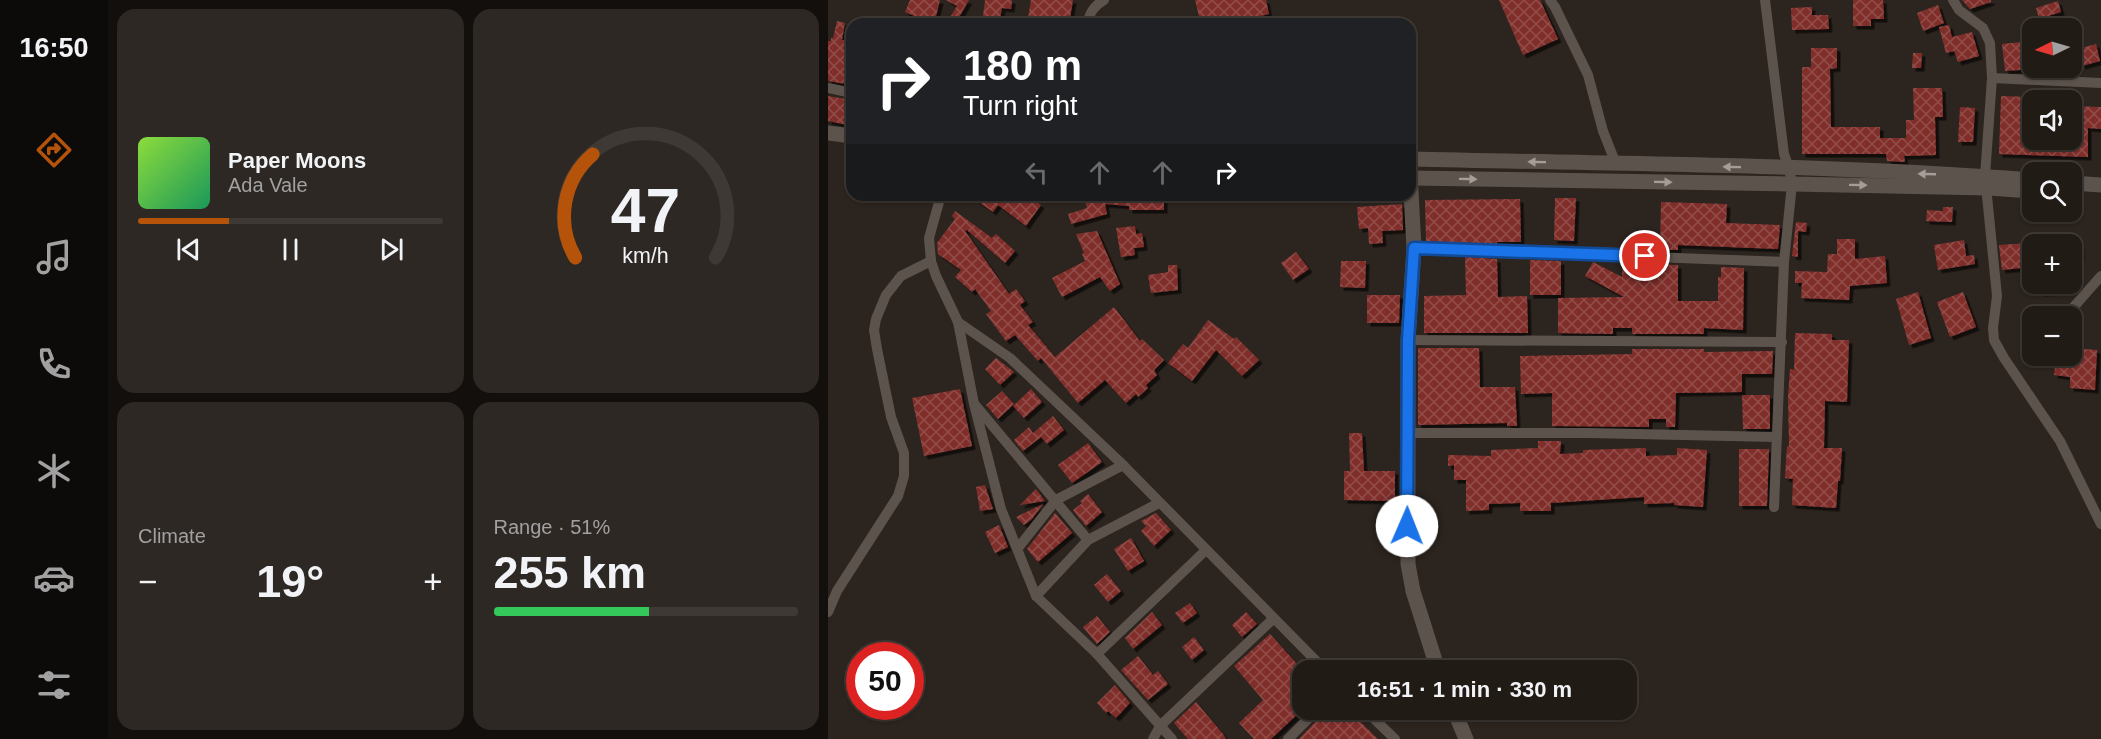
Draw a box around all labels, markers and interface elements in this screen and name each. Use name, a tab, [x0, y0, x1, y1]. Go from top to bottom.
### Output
north arrow	[2022, 18, 2082, 78]
map controls	[2022, 18, 2082, 366]
text: 16:50	[19, 33, 89, 63]
icon: right	[864, 42, 942, 120]
text: 180 m	[963, 42, 1082, 89]
button: sound	[2022, 90, 2082, 150]
text: Turn right	[963, 91, 1078, 121]
icon: directions	[33, 129, 75, 171]
text: Paper Moons	[228, 148, 366, 173]
icon: left	[1020, 156, 1053, 189]
icon: ahead	[1083, 156, 1116, 189]
icon: ahead	[1146, 156, 1179, 189]
icon: right	[1209, 156, 1242, 189]
one-way arrow	[1528, 157, 1547, 167]
one-way arrow	[1723, 162, 1742, 171]
button: search	[2022, 162, 2082, 222]
one-way arrow	[1917, 169, 1936, 178]
text: Ada Vale	[228, 174, 308, 196]
one-way arrow	[1459, 174, 1478, 184]
text: 47	[611, 176, 680, 245]
one-way arrow	[1654, 177, 1673, 186]
one-way arrow	[1849, 180, 1868, 190]
pin	[1619, 230, 1670, 281]
icon: previous	[172, 233, 205, 266]
icon: pause	[274, 233, 307, 266]
icon: next	[375, 233, 408, 266]
button: +	[2022, 234, 2082, 294]
icon: music	[33, 236, 75, 278]
icon: arrive	[1628, 239, 1661, 272]
text: km/h	[623, 245, 669, 269]
button: −	[2022, 306, 2082, 366]
icon: phone	[33, 343, 75, 385]
icon: climate	[33, 450, 75, 492]
position arrow	[1375, 494, 1439, 558]
text: Range · 51%	[494, 516, 610, 538]
text: Climate	[138, 525, 206, 547]
text: 255 km	[494, 547, 646, 598]
text: 19°	[256, 556, 324, 607]
icon: car	[33, 557, 75, 599]
text: −	[138, 563, 157, 600]
text: +	[423, 563, 443, 600]
speed limit sign: 50	[846, 642, 924, 720]
icon: filters	[33, 664, 75, 706]
text: 16:51 · 1 min · 330 m	[1357, 677, 1572, 702]

